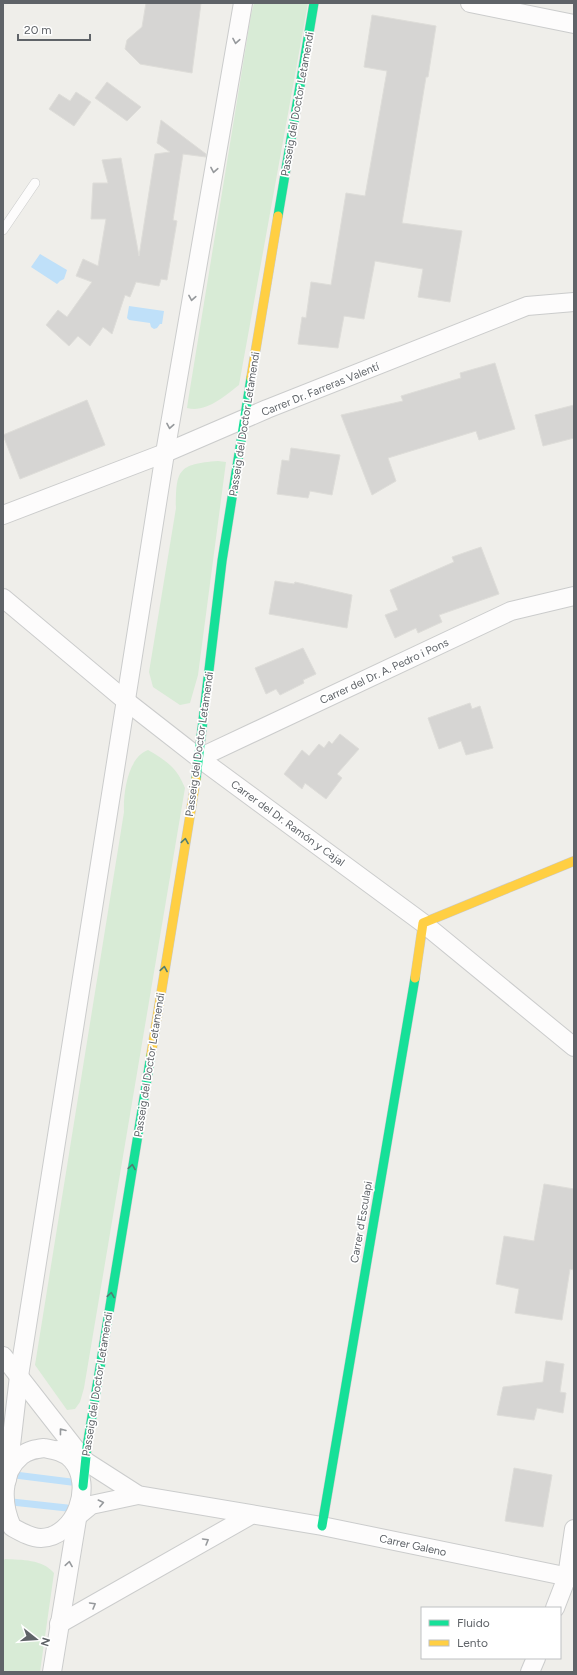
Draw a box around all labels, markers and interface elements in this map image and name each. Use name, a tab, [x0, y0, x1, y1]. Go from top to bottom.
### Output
scale bar	[18, 16, 90, 42]
text: 20 m	[24, 23, 52, 37]
street label: Passeig del Doctor Letamendi	[278, 31, 317, 177]
one-way arrow	[233, 38, 241, 45]
one-way arrow	[210, 166, 219, 173]
one-way arrow	[188, 295, 197, 301]
street label: Passeig del Doctor Letamendi	[227, 351, 262, 497]
street label: Carrer Dr. Farreras Valentí	[259, 360, 381, 419]
one-way arrow	[166, 423, 175, 429]
street label: Carrer del Dr. A. Pedro i Pons	[318, 636, 451, 707]
street label: Passeig del Doctor Letamendi	[183, 671, 216, 817]
street label: Carrer del Dr. Ramón y Cajal	[228, 778, 347, 869]
one-way arrow	[180, 838, 189, 844]
one-way arrow	[160, 966, 168, 972]
street label: Passeig del Doctor Letamendi	[132, 992, 167, 1138]
one-way arrow	[127, 1164, 136, 1170]
street label: Carrer d'Esculapi	[348, 1180, 375, 1264]
one-way arrow	[106, 1292, 115, 1298]
street label: Passeig del Doctor Letamendi	[80, 1311, 115, 1457]
one-way arrow	[59, 1428, 66, 1435]
one-way arrow	[98, 1499, 104, 1507]
street label: Carrer Galeno	[378, 1532, 448, 1559]
one-way arrow	[202, 1538, 209, 1545]
one-way arrow	[64, 1561, 73, 1567]
one-way arrow	[89, 1602, 96, 1610]
legend	[421, 1607, 561, 1659]
text: Fluido	[457, 1616, 490, 1630]
north arrow	[16, 1619, 56, 1659]
text: N	[38, 1636, 53, 1648]
text: Lento	[457, 1636, 488, 1650]

